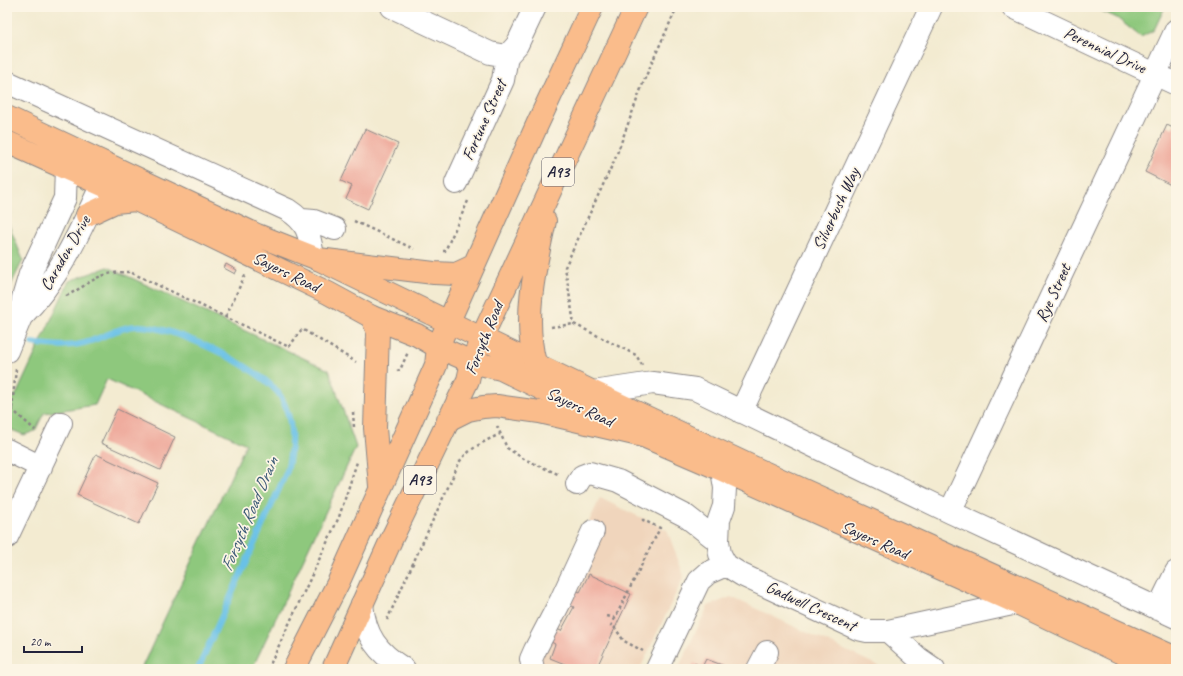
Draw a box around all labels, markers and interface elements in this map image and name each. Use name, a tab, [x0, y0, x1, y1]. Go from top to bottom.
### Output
street label: Perennial Drive	[1061, 22, 1151, 79]
street label: Fortune Street	[457, 74, 512, 163]
road number: A93	[542, 158, 574, 186]
street label: Silverbush Way	[808, 163, 865, 253]
street label: Caradon Drive	[35, 210, 96, 294]
street label: Sayers Road	[249, 247, 325, 298]
street label: Rye Street	[1030, 259, 1077, 325]
street label: Forsyth Road	[460, 296, 509, 378]
street label: Sayers Road	[543, 382, 619, 433]
water label: Forsyth Road Drain	[215, 452, 284, 574]
road number: A93	[404, 466, 436, 494]
street label: Sayers Road	[838, 516, 914, 565]
street label: Gadwell Crescent	[763, 576, 861, 637]
scale bar	[24, 628, 82, 654]
text: 20 m	[30, 634, 52, 650]

